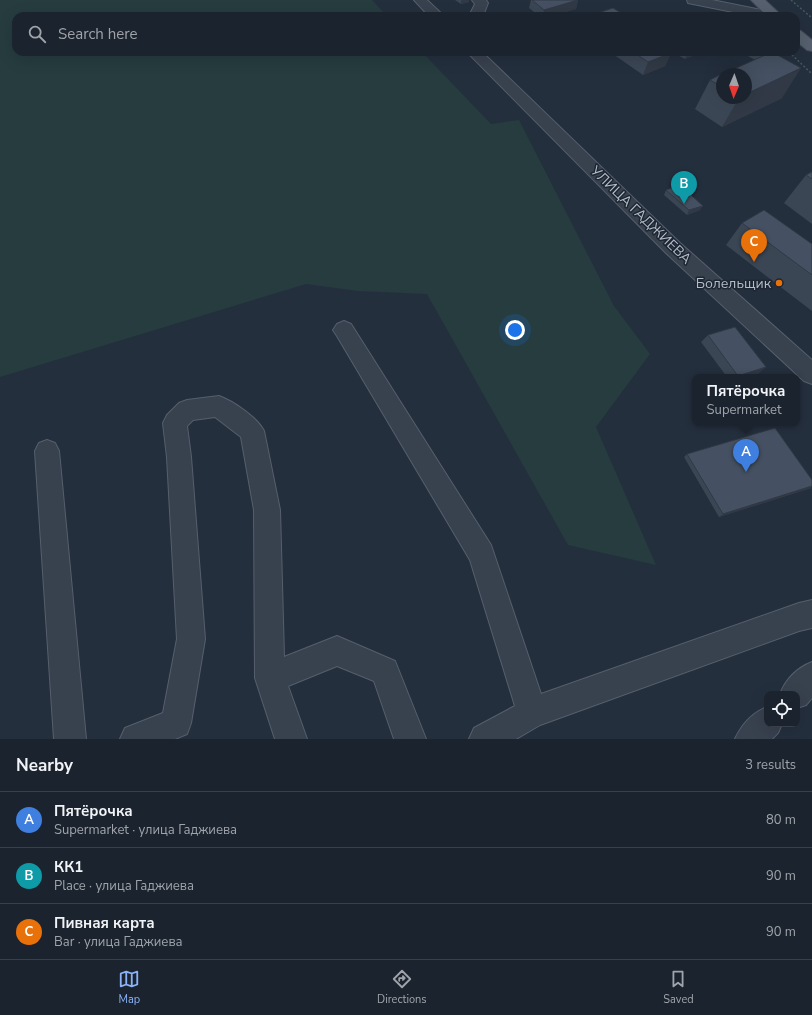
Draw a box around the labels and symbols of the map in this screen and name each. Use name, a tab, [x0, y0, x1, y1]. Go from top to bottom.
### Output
north arrow	[716, 68, 752, 104]
street label: УЛИЦА ГАДЖИЕВА	[586, 161, 696, 268]
pin: B	[671, 171, 697, 204]
pin: C	[741, 229, 767, 262]
place label: Болельщик	[696, 274, 772, 293]
marker: Болельщик	[774, 278, 784, 288]
your location	[505, 320, 525, 340]
pin: A	[733, 439, 759, 472]

